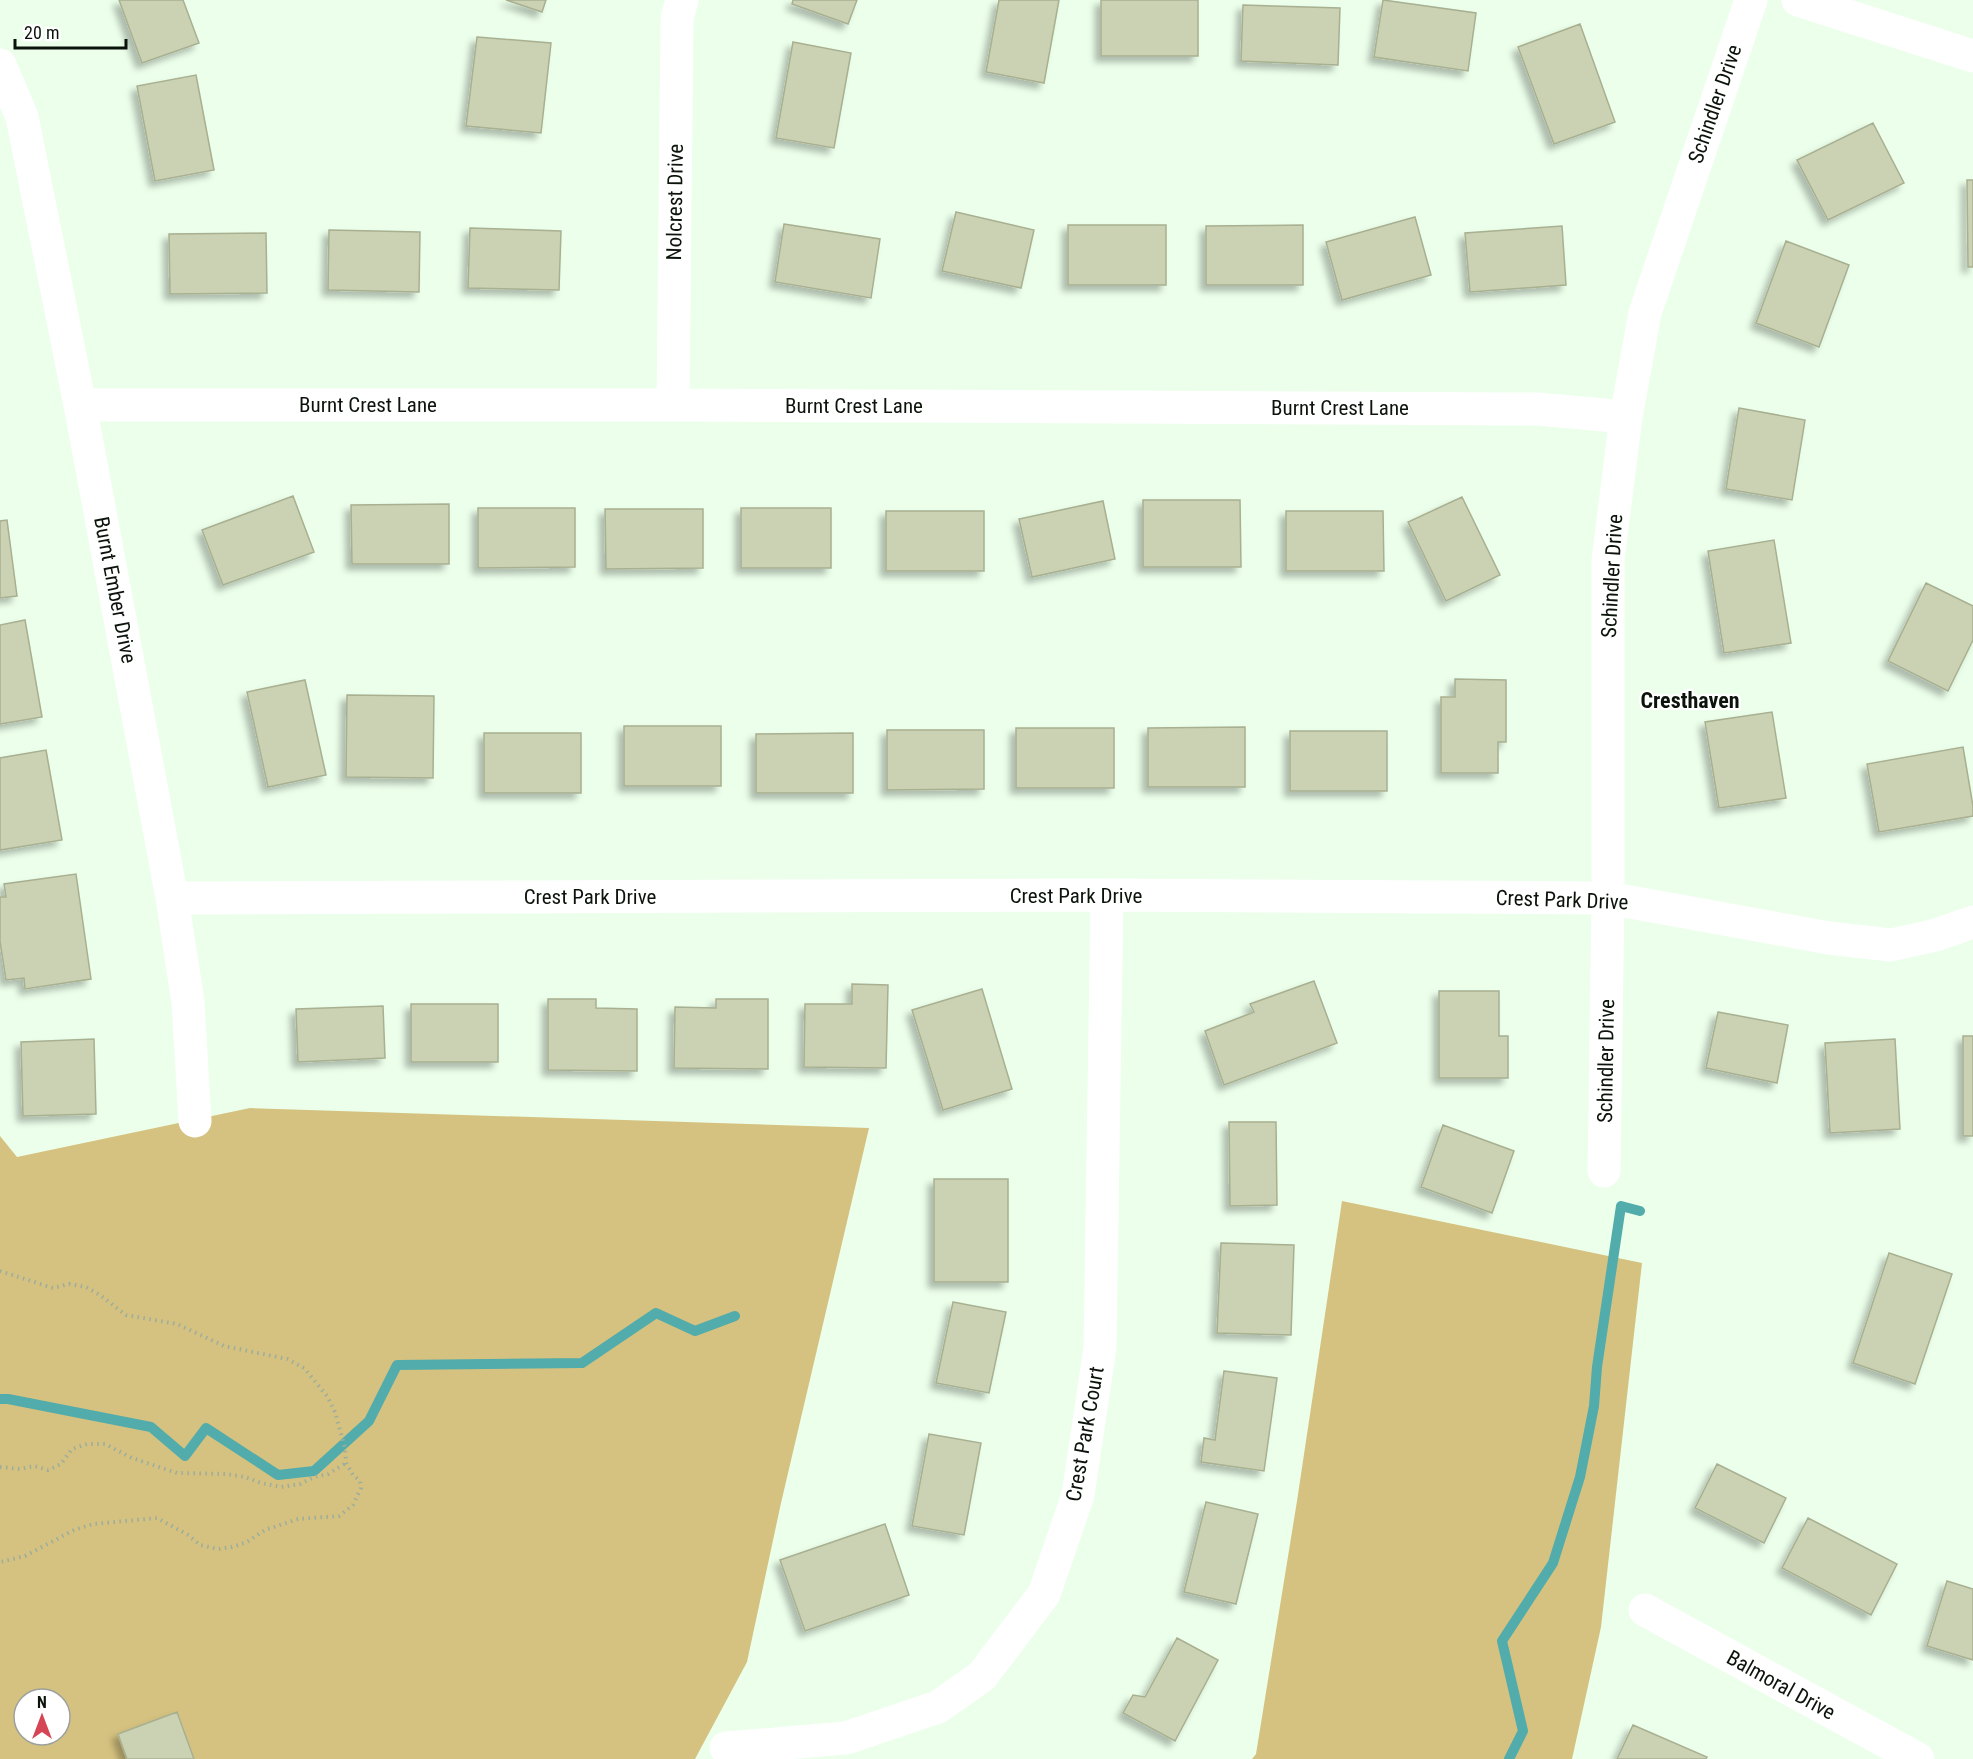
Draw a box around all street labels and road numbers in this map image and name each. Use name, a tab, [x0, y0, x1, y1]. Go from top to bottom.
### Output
street label: Schindler Drive	[1683, 41, 1747, 166]
street label: Nolcrest Drive	[662, 143, 688, 261]
street label: Burnt Crest Lane	[299, 393, 437, 417]
street label: Burnt Crest Lane	[785, 394, 923, 418]
street label: Burnt Crest Lane	[1271, 396, 1409, 420]
street label: Schindler Drive	[1597, 513, 1627, 639]
street label: Burnt Ember Drive	[89, 515, 141, 665]
street label: Crest Park Drive	[1010, 884, 1143, 908]
street label: Crest Park Drive	[524, 885, 657, 909]
street label: Crest Park Drive	[1495, 886, 1629, 914]
street label: Schindler Drive	[1593, 999, 1619, 1123]
street label: Crest Park Court	[1061, 1365, 1109, 1503]
street label: Balmoral Drive	[1723, 1645, 1840, 1725]

